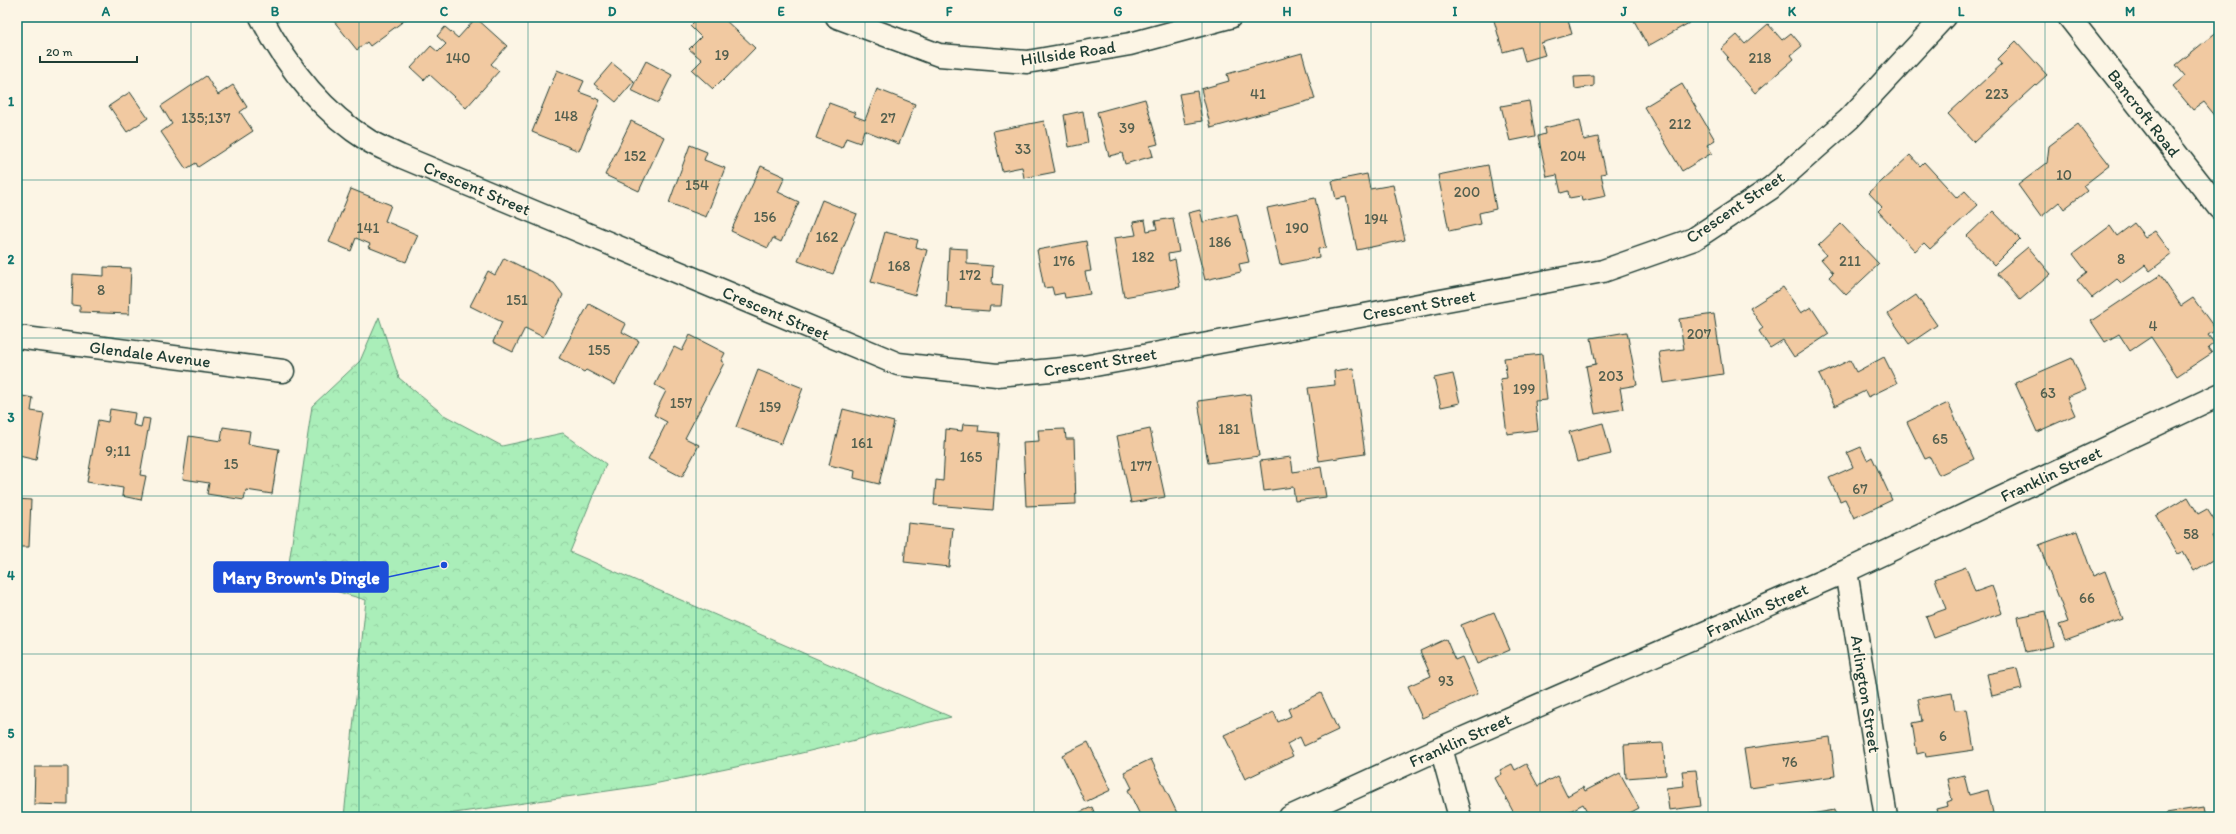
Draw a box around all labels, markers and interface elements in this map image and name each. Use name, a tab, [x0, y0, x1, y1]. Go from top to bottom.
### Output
text: A	[101, 4, 111, 19]
text: B	[271, 4, 280, 19]
text: C	[440, 4, 449, 19]
text: D	[608, 4, 617, 19]
text: E	[777, 4, 785, 19]
text: F	[946, 4, 953, 19]
text: G	[1114, 4, 1123, 19]
text: H	[1283, 4, 1292, 19]
text: I	[1453, 4, 1458, 19]
text: J	[1620, 4, 1628, 19]
text: K	[1788, 4, 1797, 19]
text: L	[1958, 4, 1965, 19]
text: M	[2125, 4, 2135, 19]
street label: Hillside Road	[1019, 36, 1117, 70]
scale bar	[40, 38, 137, 64]
text: 20 m	[46, 45, 73, 59]
house number: 19	[715, 46, 730, 64]
house number: 140	[445, 49, 471, 67]
house number: 218	[1748, 49, 1772, 67]
street label: Bancroft Road	[2103, 65, 2185, 161]
house number: 41	[1250, 85, 1266, 103]
house number: 223	[1985, 85, 2009, 103]
text: 1	[8, 94, 14, 109]
house number: 148	[554, 107, 578, 125]
house number: 135;137	[181, 109, 231, 127]
house number: 27	[880, 109, 896, 127]
house number: 212	[1669, 115, 1691, 133]
house number: 39	[1119, 119, 1135, 137]
house number: 33	[1015, 140, 1031, 158]
house number: 152	[624, 147, 646, 165]
house number: 204	[1560, 147, 1586, 165]
street label: Crescent Street	[420, 156, 534, 220]
street label: Crescent Street	[1682, 166, 1788, 247]
house number: 10	[2056, 166, 2072, 184]
house number: 154	[685, 176, 709, 194]
house number: 200	[1454, 183, 1480, 201]
house number: 156	[754, 208, 776, 226]
house number: 194	[1364, 210, 1388, 228]
house number: 141	[357, 219, 380, 237]
house number: 190	[1285, 219, 1309, 237]
house number: 162	[816, 228, 838, 246]
house number: 186	[1208, 233, 1232, 251]
house number: 182	[1131, 248, 1155, 266]
house number: 8	[2117, 250, 2125, 268]
text: 2	[8, 252, 15, 267]
house number: 176	[1053, 252, 1075, 270]
house number: 211	[1839, 252, 1861, 270]
house number: 168	[887, 257, 911, 275]
house number: 172	[959, 266, 981, 284]
house number: 8	[97, 281, 105, 299]
street label: Crescent Street	[719, 281, 833, 345]
street label: Crescent Street	[1361, 285, 1478, 325]
house number: 151	[506, 291, 528, 309]
house number: 4	[2148, 317, 2158, 335]
house number: 207	[1687, 325, 1712, 343]
street label: Glendale Avenue	[88, 337, 212, 371]
house number: 155	[588, 341, 610, 359]
street label: Crescent Street	[1042, 343, 1159, 381]
house number: 203	[1598, 367, 1624, 385]
house number: 199	[1513, 380, 1535, 398]
house number: 63	[2040, 384, 2056, 402]
house number: 157	[670, 394, 693, 412]
house number: 159	[759, 398, 781, 416]
text: 3	[7, 410, 15, 425]
house number: 181	[1218, 420, 1240, 438]
house number: 65	[1932, 430, 1948, 448]
house number: 161	[851, 434, 873, 452]
house number: 9;11	[105, 442, 131, 460]
street label: Franklin Street	[1997, 442, 2105, 506]
house number: 165	[960, 448, 983, 466]
house number: 15	[224, 455, 239, 473]
house number: 177	[1130, 457, 1152, 475]
house number: 67	[1852, 480, 1868, 498]
house number: 58	[2183, 525, 2199, 543]
callout: Mary Brown's Dingle	[214, 562, 388, 592]
text: Mary Brown's Dingle	[222, 567, 380, 589]
text: 4	[7, 568, 15, 583]
street label: Franklin Street	[1703, 578, 1812, 641]
house number: 66	[2079, 589, 2095, 607]
street label: Arlington Street	[1847, 634, 1885, 754]
house number: 93	[1438, 672, 1454, 690]
street label: Franklin Street	[1406, 708, 1515, 771]
text: 5	[8, 726, 15, 741]
house number: 6	[1939, 727, 1947, 745]
house number: 76	[1782, 753, 1798, 771]

